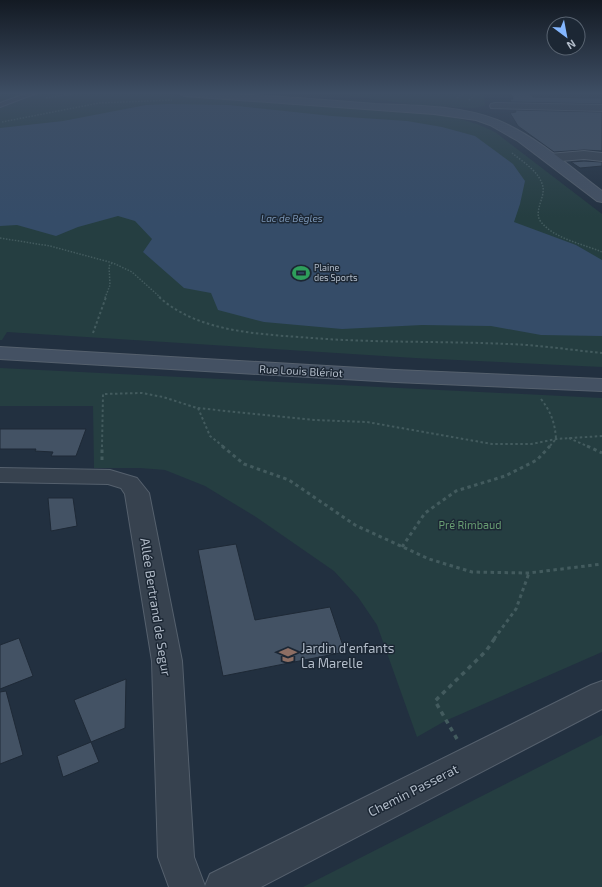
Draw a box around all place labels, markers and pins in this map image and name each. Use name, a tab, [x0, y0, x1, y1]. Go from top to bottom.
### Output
place label: Plaine des Sports	[314, 262, 358, 283]
sports icon: Plaine des Sports	[291, 263, 311, 283]
place label: Jardin d'enfants La Marelle	[301, 640, 394, 671]
school or university icon: Jardin d'enfants La Marelle	[278, 645, 298, 665]

